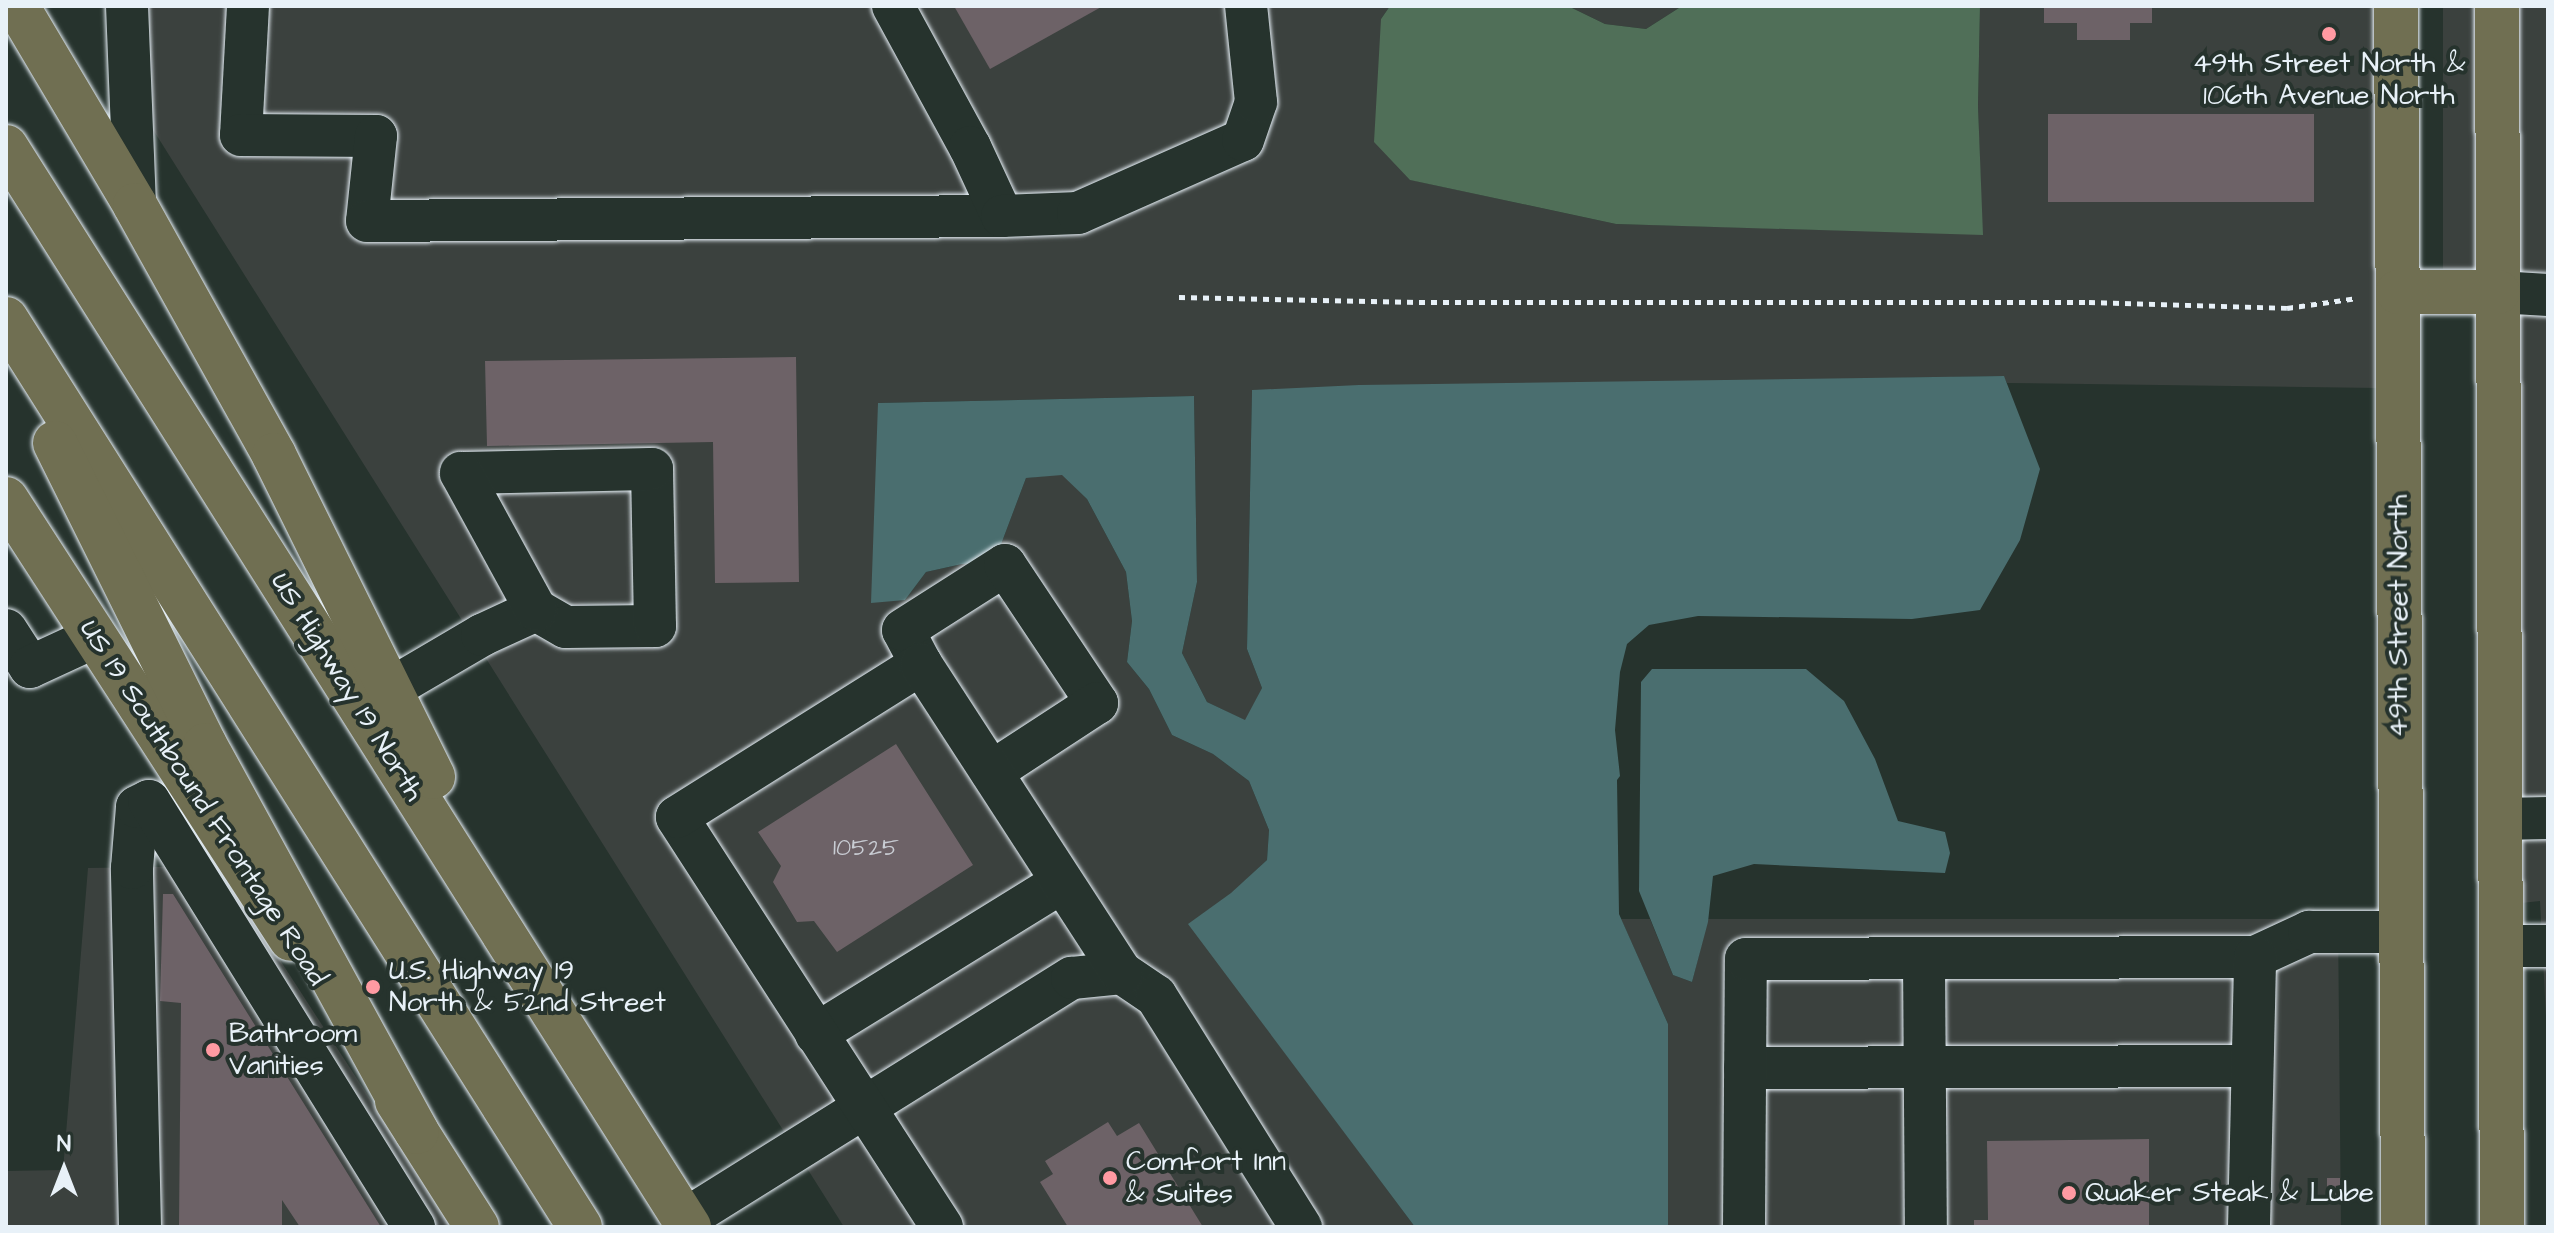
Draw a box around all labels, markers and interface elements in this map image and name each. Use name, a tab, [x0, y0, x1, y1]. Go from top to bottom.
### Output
marker: 49th Street North & 106th Avenue North	[2320, 25, 2338, 43]
place label: 49th Street North & 106th Avenue North	[2193, 47, 2465, 113]
street label: 49th Street North	[2382, 495, 2416, 737]
street label: US Highway 19 North	[263, 567, 431, 807]
street label: US 19 Southbound Frontage Road	[72, 614, 334, 992]
house number: 10525	[833, 835, 899, 863]
place label: U.S. Highway 19 North & 52nd Street	[389, 954, 666, 1020]
marker: U.S. Highway 19 North & 52nd Street	[364, 978, 382, 996]
place label: Bathroom Vanities	[229, 1017, 357, 1083]
marker: Bathroom Vanities	[204, 1041, 222, 1059]
north arrow	[24, 1129, 104, 1209]
text: N	[57, 1129, 71, 1160]
place label: Comfort Inn & Suites	[1126, 1145, 1286, 1211]
marker: Comfort Inn & Suites	[1101, 1169, 1119, 1187]
place label: Quaker Steak & Lube	[2085, 1176, 2374, 1210]
marker: Quaker Steak & Lube	[2060, 1184, 2078, 1202]

